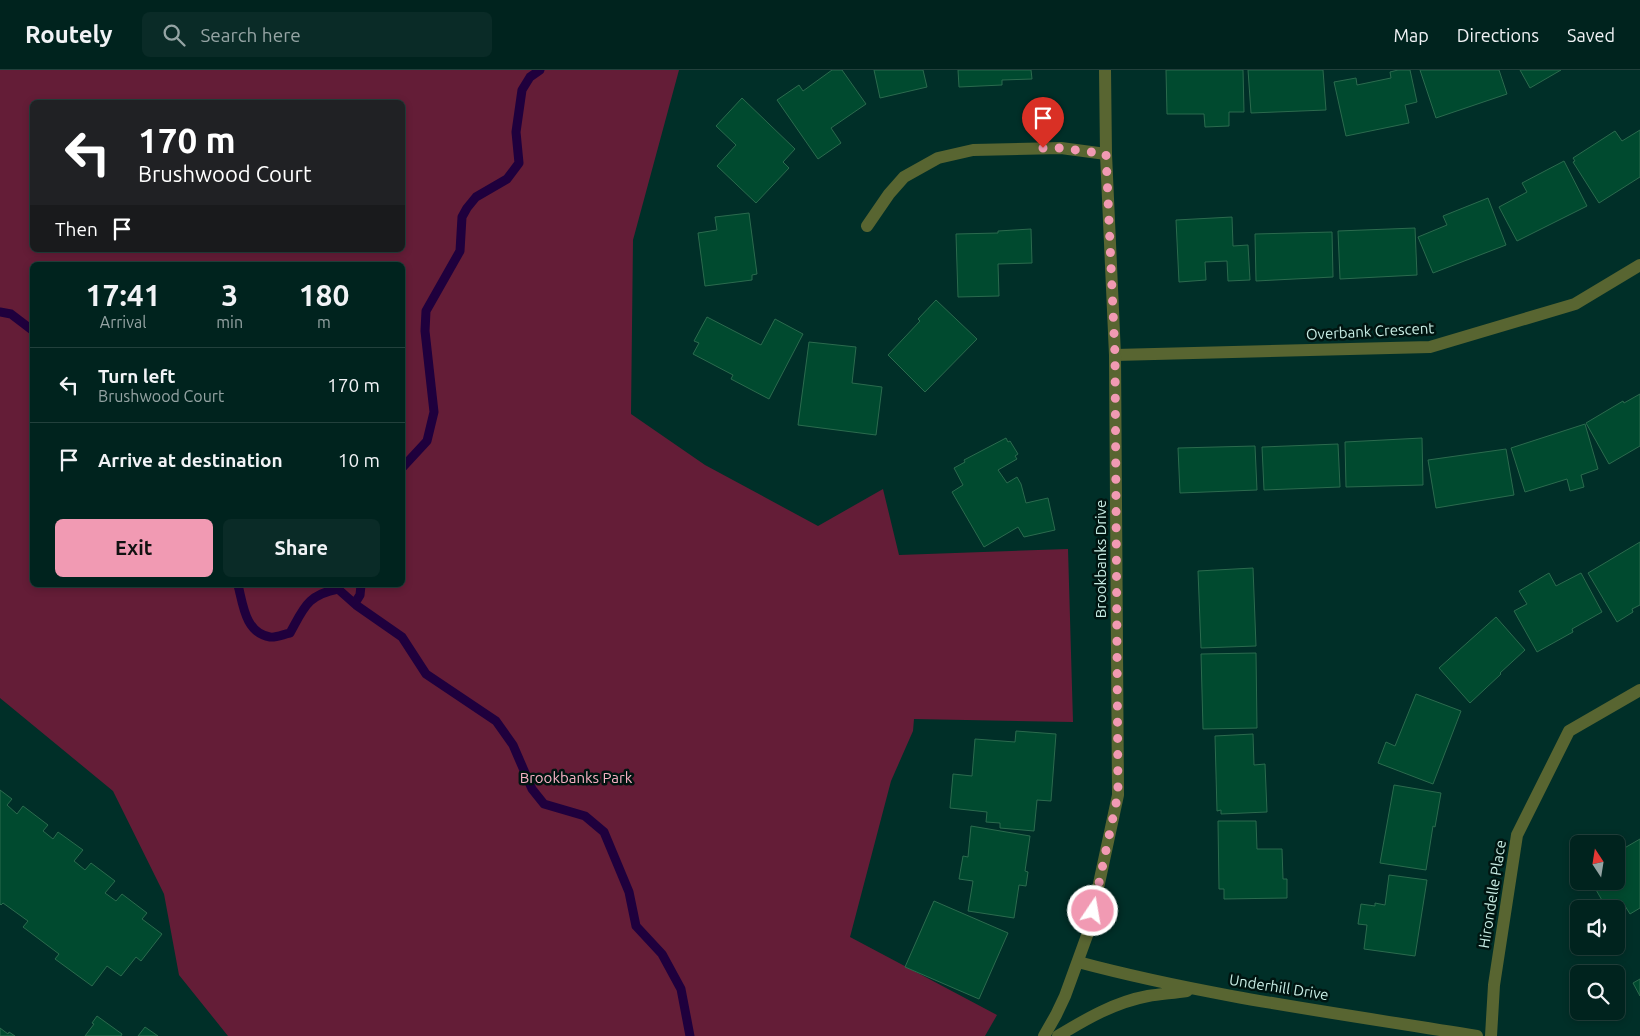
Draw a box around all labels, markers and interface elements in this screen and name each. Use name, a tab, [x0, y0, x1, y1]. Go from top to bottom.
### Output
search box	[142, 12, 492, 57]
text: Routely	[25, 21, 112, 48]
icon: search	[160, 21, 188, 49]
text: Search here	[200, 24, 301, 46]
text: Map	[1393, 25, 1429, 45]
text: Directions	[1457, 25, 1539, 45]
text: Saved	[1567, 25, 1615, 45]
pin	[1022, 97, 1064, 148]
icon: arrive	[1029, 104, 1057, 132]
icon: left	[55, 120, 120, 185]
text: 170 m	[138, 120, 236, 160]
text: Brushwood Court	[138, 161, 312, 186]
icon: arrive	[108, 215, 136, 243]
text: Then	[55, 218, 98, 240]
text: 17:41	[86, 278, 161, 312]
text: 3	[221, 278, 238, 312]
text: 180	[299, 278, 349, 312]
text: Arrival	[100, 313, 146, 331]
text: min	[216, 313, 243, 331]
text: m	[317, 313, 331, 331]
street label: Overbank Crescent	[1306, 319, 1435, 343]
text: Turn left	[98, 365, 176, 387]
icon: left	[55, 371, 83, 399]
text: 170 m	[327, 374, 380, 396]
text: Brushwood Court	[98, 387, 224, 405]
icon: arrive	[55, 446, 83, 474]
text: Arrive at destination	[98, 449, 283, 471]
text: 10 m	[338, 449, 380, 471]
street label: Brookbanks Drive	[1092, 500, 1109, 618]
button: Exit	[55, 519, 213, 577]
button: Share	[223, 519, 380, 577]
park label: Brookbanks Park	[520, 769, 633, 786]
north arrow	[1570, 835, 1625, 890]
map controls	[1570, 835, 1625, 1020]
street label: Hirondelle Place	[1475, 839, 1509, 949]
position arrow	[1066, 884, 1118, 936]
button: sound	[1570, 900, 1625, 955]
button: search	[1570, 965, 1625, 1020]
street label: Underhill Drive	[1228, 971, 1330, 1003]

